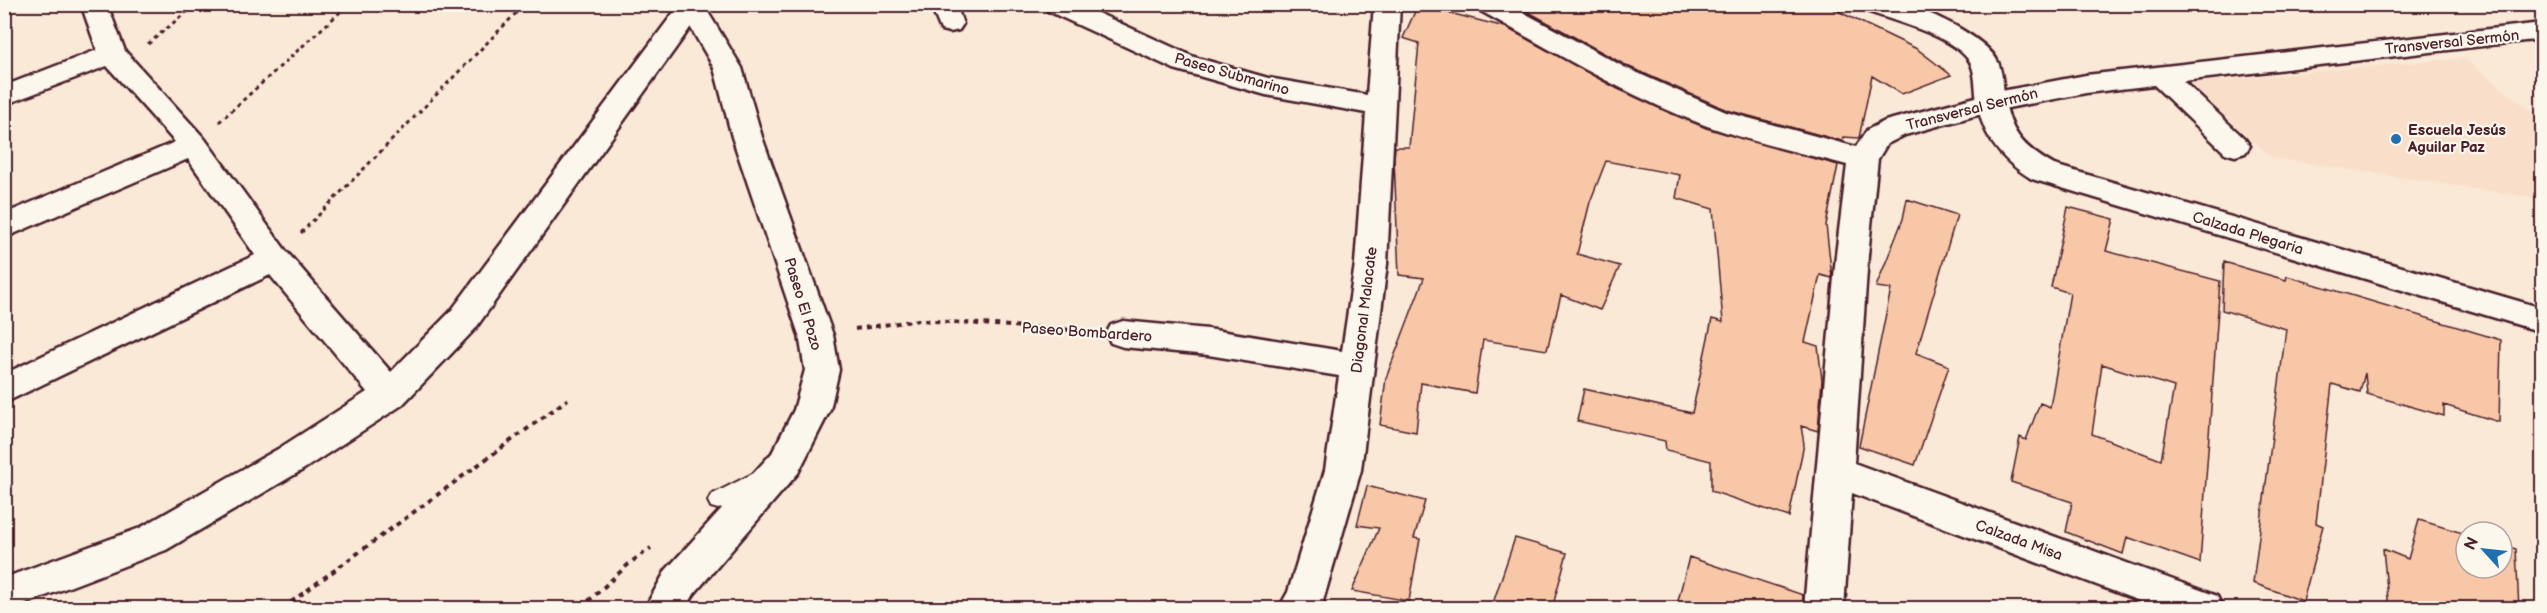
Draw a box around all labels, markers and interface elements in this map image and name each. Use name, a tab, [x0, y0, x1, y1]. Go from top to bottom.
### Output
street label: Transversal Sermón	[2384, 26, 2520, 59]
street label: Paseo Submarino	[1172, 49, 1291, 100]
street label: Transversal Sermón	[1904, 84, 2040, 135]
place label: Escuela Jesús Aguilar Paz	[2407, 121, 2506, 157]
marker: Escuela Jesús Aguilar Paz	[2389, 132, 2403, 146]
street label: Calzada Plegaria	[2190, 208, 2306, 259]
street label: Diagonal Malacate	[1347, 246, 1382, 374]
street label: Paseo El Pozo	[779, 255, 826, 353]
street label: Paseo Bombardero	[1021, 318, 1153, 347]
street label: Calzada Misa	[1973, 516, 2065, 565]
north arrow	[2454, 520, 2514, 580]
text: N	[2461, 534, 2483, 554]

